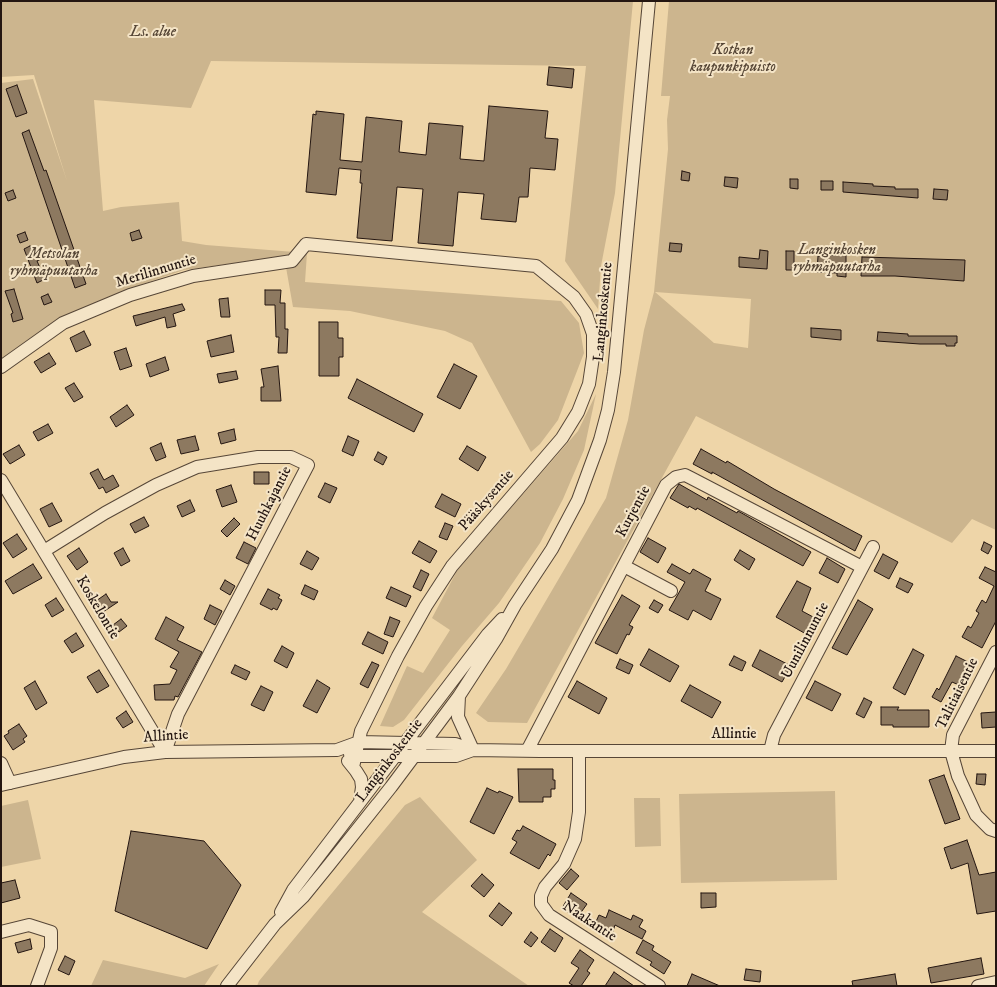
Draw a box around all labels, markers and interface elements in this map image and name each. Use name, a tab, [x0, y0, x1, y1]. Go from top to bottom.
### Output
park label: Ls. alue	[130, 24, 176, 42]
park label: Kotkan kaupunkipuisto	[690, 42, 776, 77]
park label: Langinkosken ryhmäpuutarha	[793, 242, 881, 277]
park label: Metsolan ryhmäpuutarha	[10, 246, 98, 281]
street label: Merilinnuntie	[114, 251, 198, 293]
street label: Langinkoskentie	[591, 262, 617, 362]
street label: Huuhkajantie	[244, 464, 296, 544]
street label: Pääskysentie	[456, 467, 518, 535]
street label: Kurjentie	[613, 483, 655, 541]
street label: Koskelontie	[71, 573, 123, 643]
street label: Uunilinnuntie	[778, 600, 834, 682]
street label: Talitiaisentie	[933, 655, 983, 733]
street label: Langinkoskentie	[353, 716, 427, 806]
street label: Allintie	[143, 726, 189, 748]
street label: Allintie	[711, 726, 757, 744]
street label: Naakantie	[558, 898, 620, 946]

